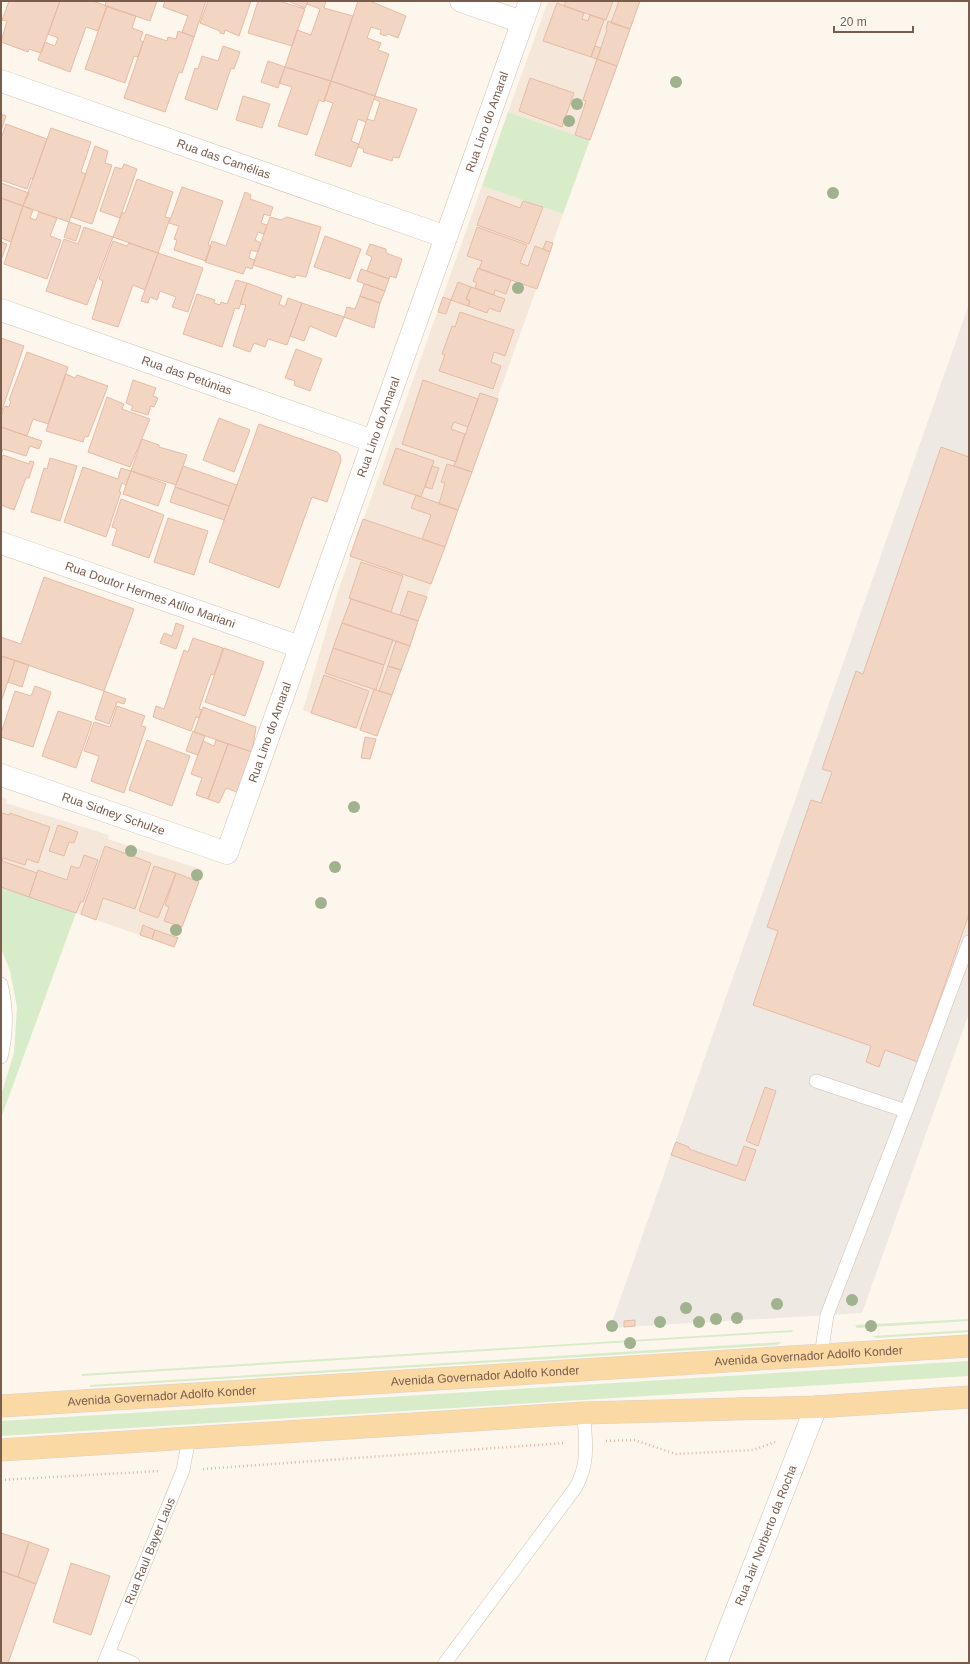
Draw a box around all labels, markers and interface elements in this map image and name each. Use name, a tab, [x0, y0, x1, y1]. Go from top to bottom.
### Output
scale bar	[834, 8, 913, 34]
text: 20 m	[840, 15, 867, 29]
street label: Rua Lino do Amaral	[463, 70, 511, 174]
street label: Rua das Camélias	[175, 136, 272, 182]
street label: Rua das Petúnias	[140, 353, 234, 398]
street label: Rua Lino do Amaral	[354, 375, 403, 479]
street label: Rua Doutor Hermes Atílio Mariani	[63, 559, 237, 631]
street label: Rua Lino do Amaral	[246, 680, 294, 785]
street label: Rua Sidney Schulze	[60, 790, 167, 838]
street label: Avenida Governador Adolfo Konder	[714, 1343, 903, 1369]
street label: Avenida Governador Adolfo Konder	[390, 1363, 580, 1389]
street label: Avenida Governador Adolfo Konder	[67, 1383, 256, 1409]
street label: Rua Jair Norberto da Rocha	[732, 1463, 800, 1608]
street label: Rua Raul Bayer Laus	[122, 1495, 178, 1607]

